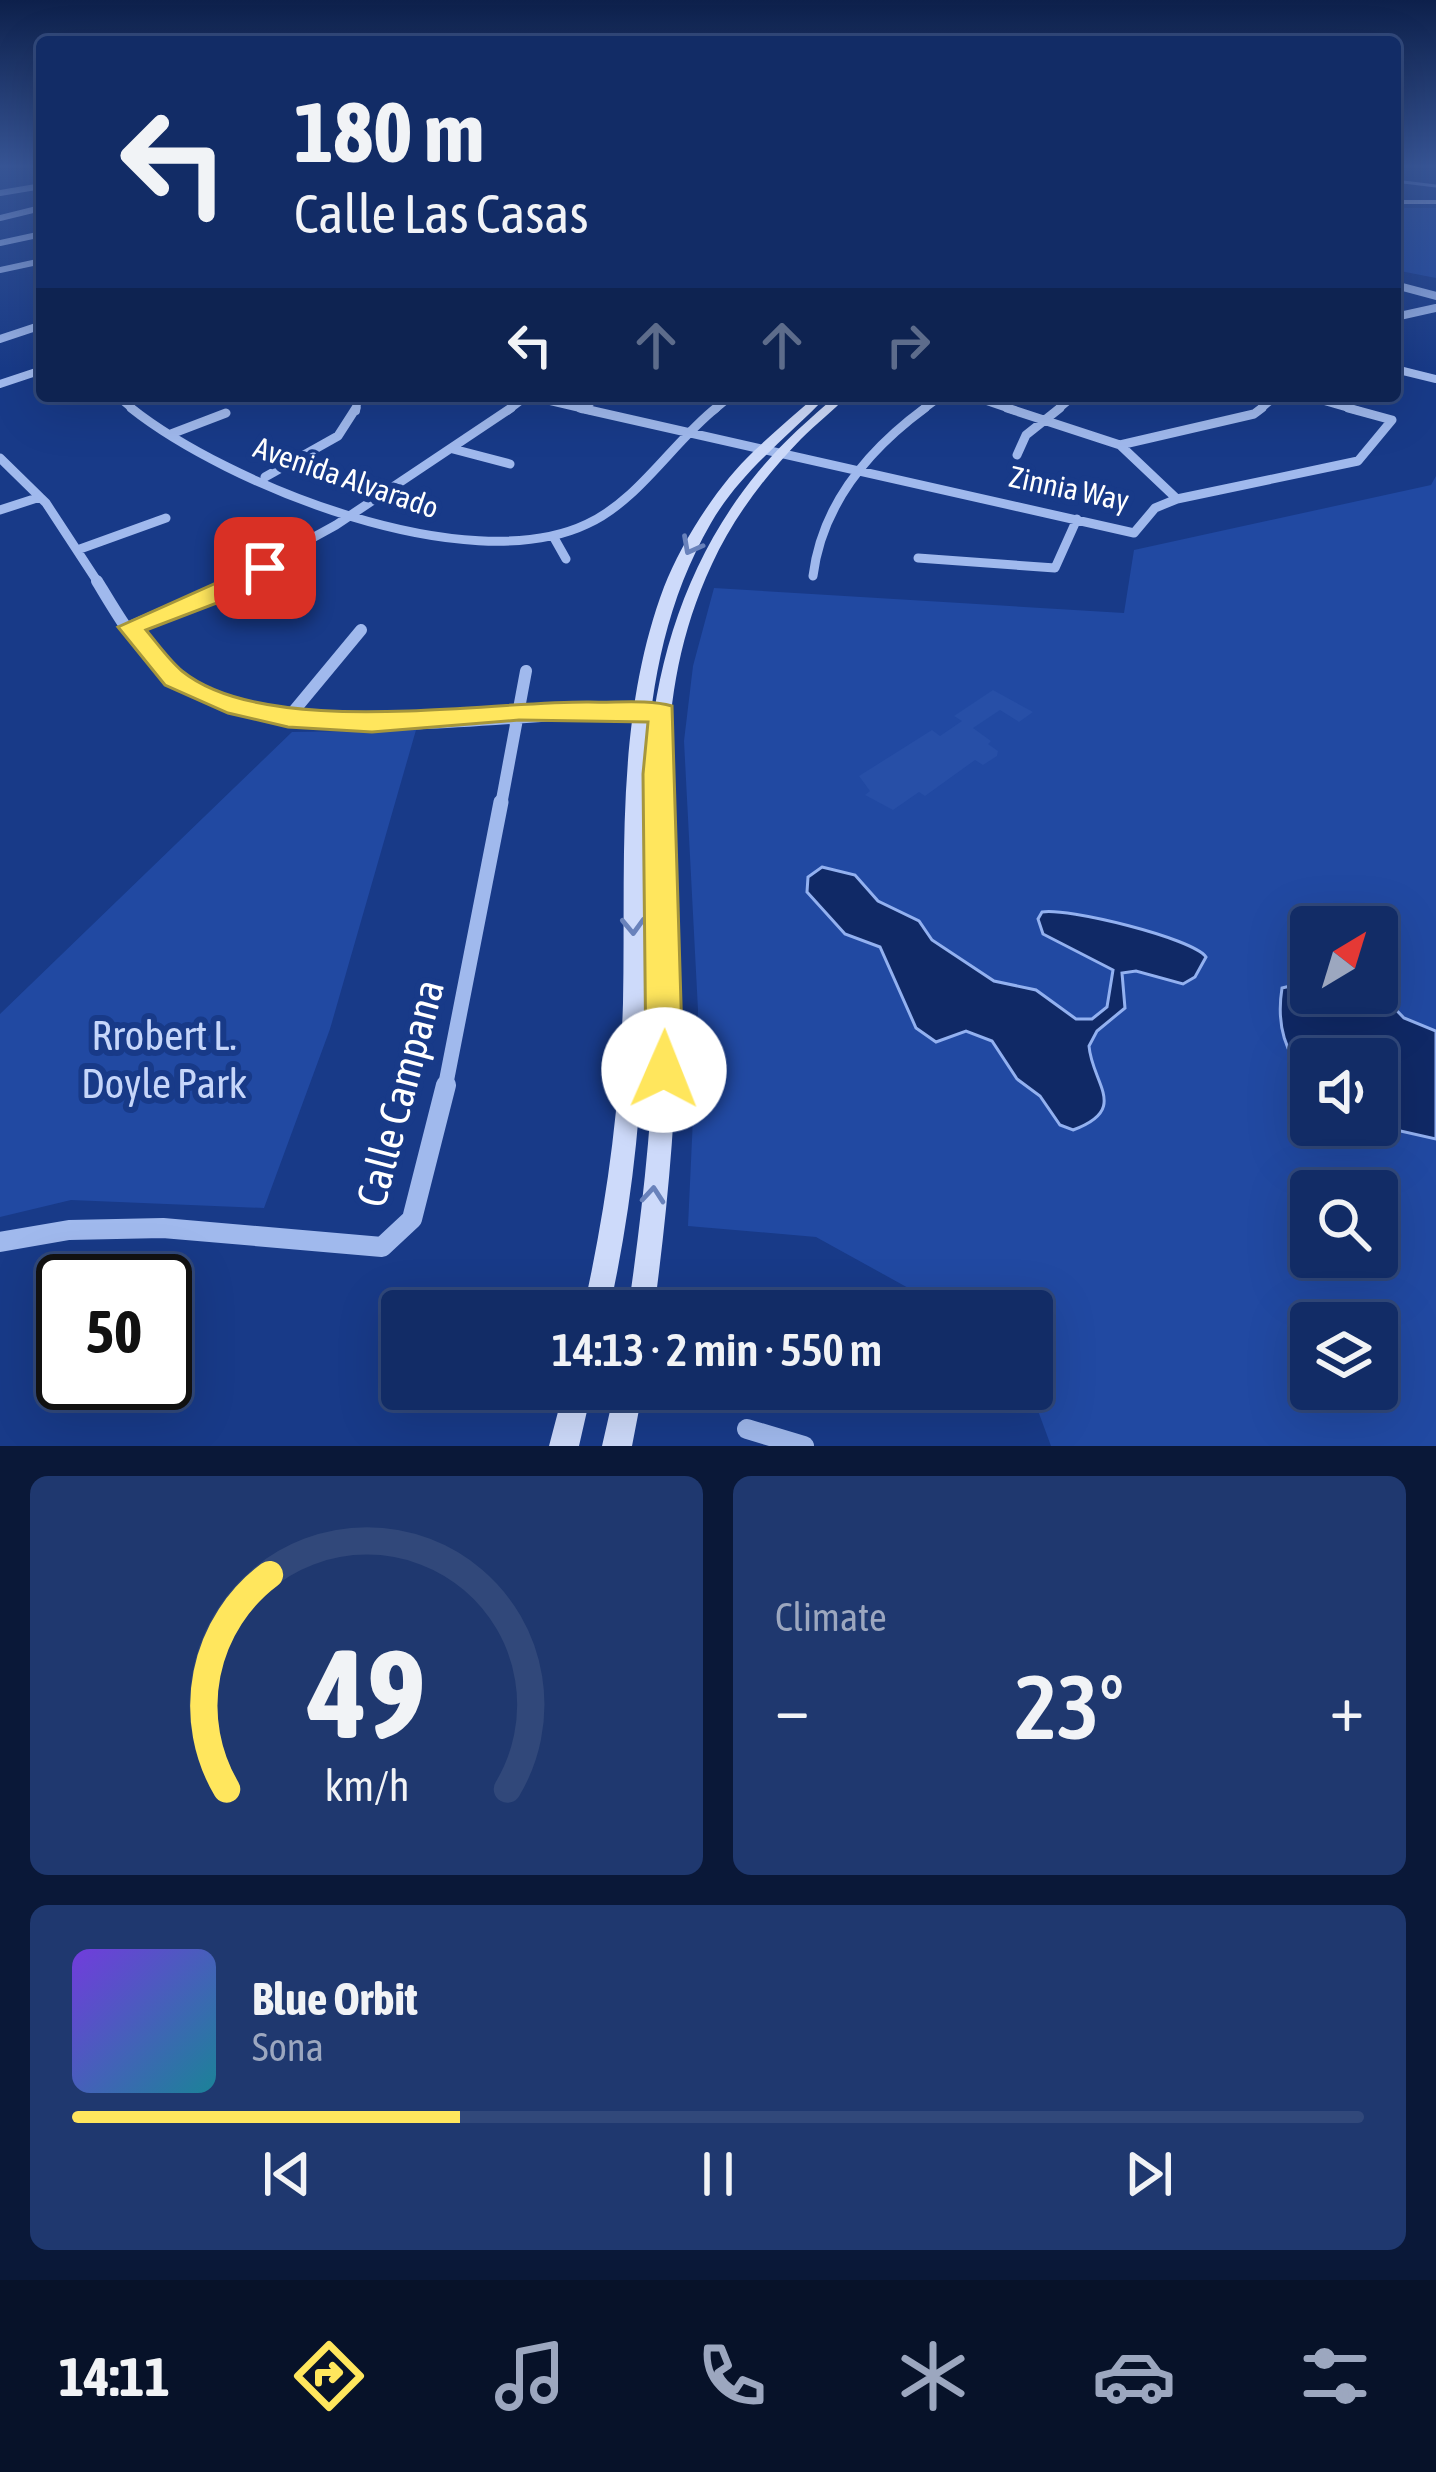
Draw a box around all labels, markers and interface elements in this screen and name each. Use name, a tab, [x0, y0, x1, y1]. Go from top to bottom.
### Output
icon: left	[96, 84, 252, 240]
text: 180 m	[294, 84, 484, 180]
text: Calle Las Casas	[294, 183, 589, 244]
icon: left	[497, 312, 563, 378]
icon: ahead	[623, 312, 689, 378]
icon: ahead	[749, 312, 815, 378]
icon: right	[875, 312, 941, 378]
street label: Avenida Alvarado	[250, 430, 443, 525]
street label: Zinnia Way	[1006, 459, 1132, 517]
pin	[214, 517, 316, 619]
one-way arrow	[683, 533, 706, 555]
icon: arrive	[232, 535, 298, 601]
north arrow	[1290, 906, 1398, 1014]
map controls	[1290, 906, 1398, 1410]
one-way arrow	[620, 917, 646, 936]
street label: Calle Campana	[347, 974, 453, 1212]
position arrow	[601, 1007, 727, 1133]
park label: Rrobert L. Doyle Park	[81, 1011, 247, 1107]
button: sound	[1290, 1038, 1398, 1146]
button: search	[1290, 1170, 1398, 1278]
one-way arrow	[640, 1185, 665, 1204]
speed limit sign: 50	[36, 1254, 192, 1410]
button: layers	[1290, 1302, 1398, 1410]
text: 14:13 · 2 min · 550 m	[552, 1324, 882, 1376]
text: Climate	[775, 1595, 887, 1639]
text: 49	[307, 1621, 425, 1764]
text: 23°	[1015, 1655, 1124, 1758]
text: −	[775, 1669, 809, 1745]
text: +	[1330, 1669, 1364, 1745]
text: km/h	[324, 1760, 409, 1809]
text: Blue Orbit	[252, 1973, 418, 2025]
text: Sona	[252, 2025, 324, 2069]
icon: previous	[254, 2141, 320, 2207]
icon: pause	[685, 2141, 751, 2207]
icon: next	[1116, 2141, 1182, 2207]
icon: directions	[287, 2334, 371, 2418]
icon: music	[488, 2334, 572, 2418]
icon: phone	[690, 2334, 774, 2418]
icon: climate	[891, 2334, 975, 2418]
icon: car	[1092, 2334, 1176, 2418]
icon: filters	[1293, 2334, 1377, 2418]
text: 14:11	[59, 2346, 170, 2407]

